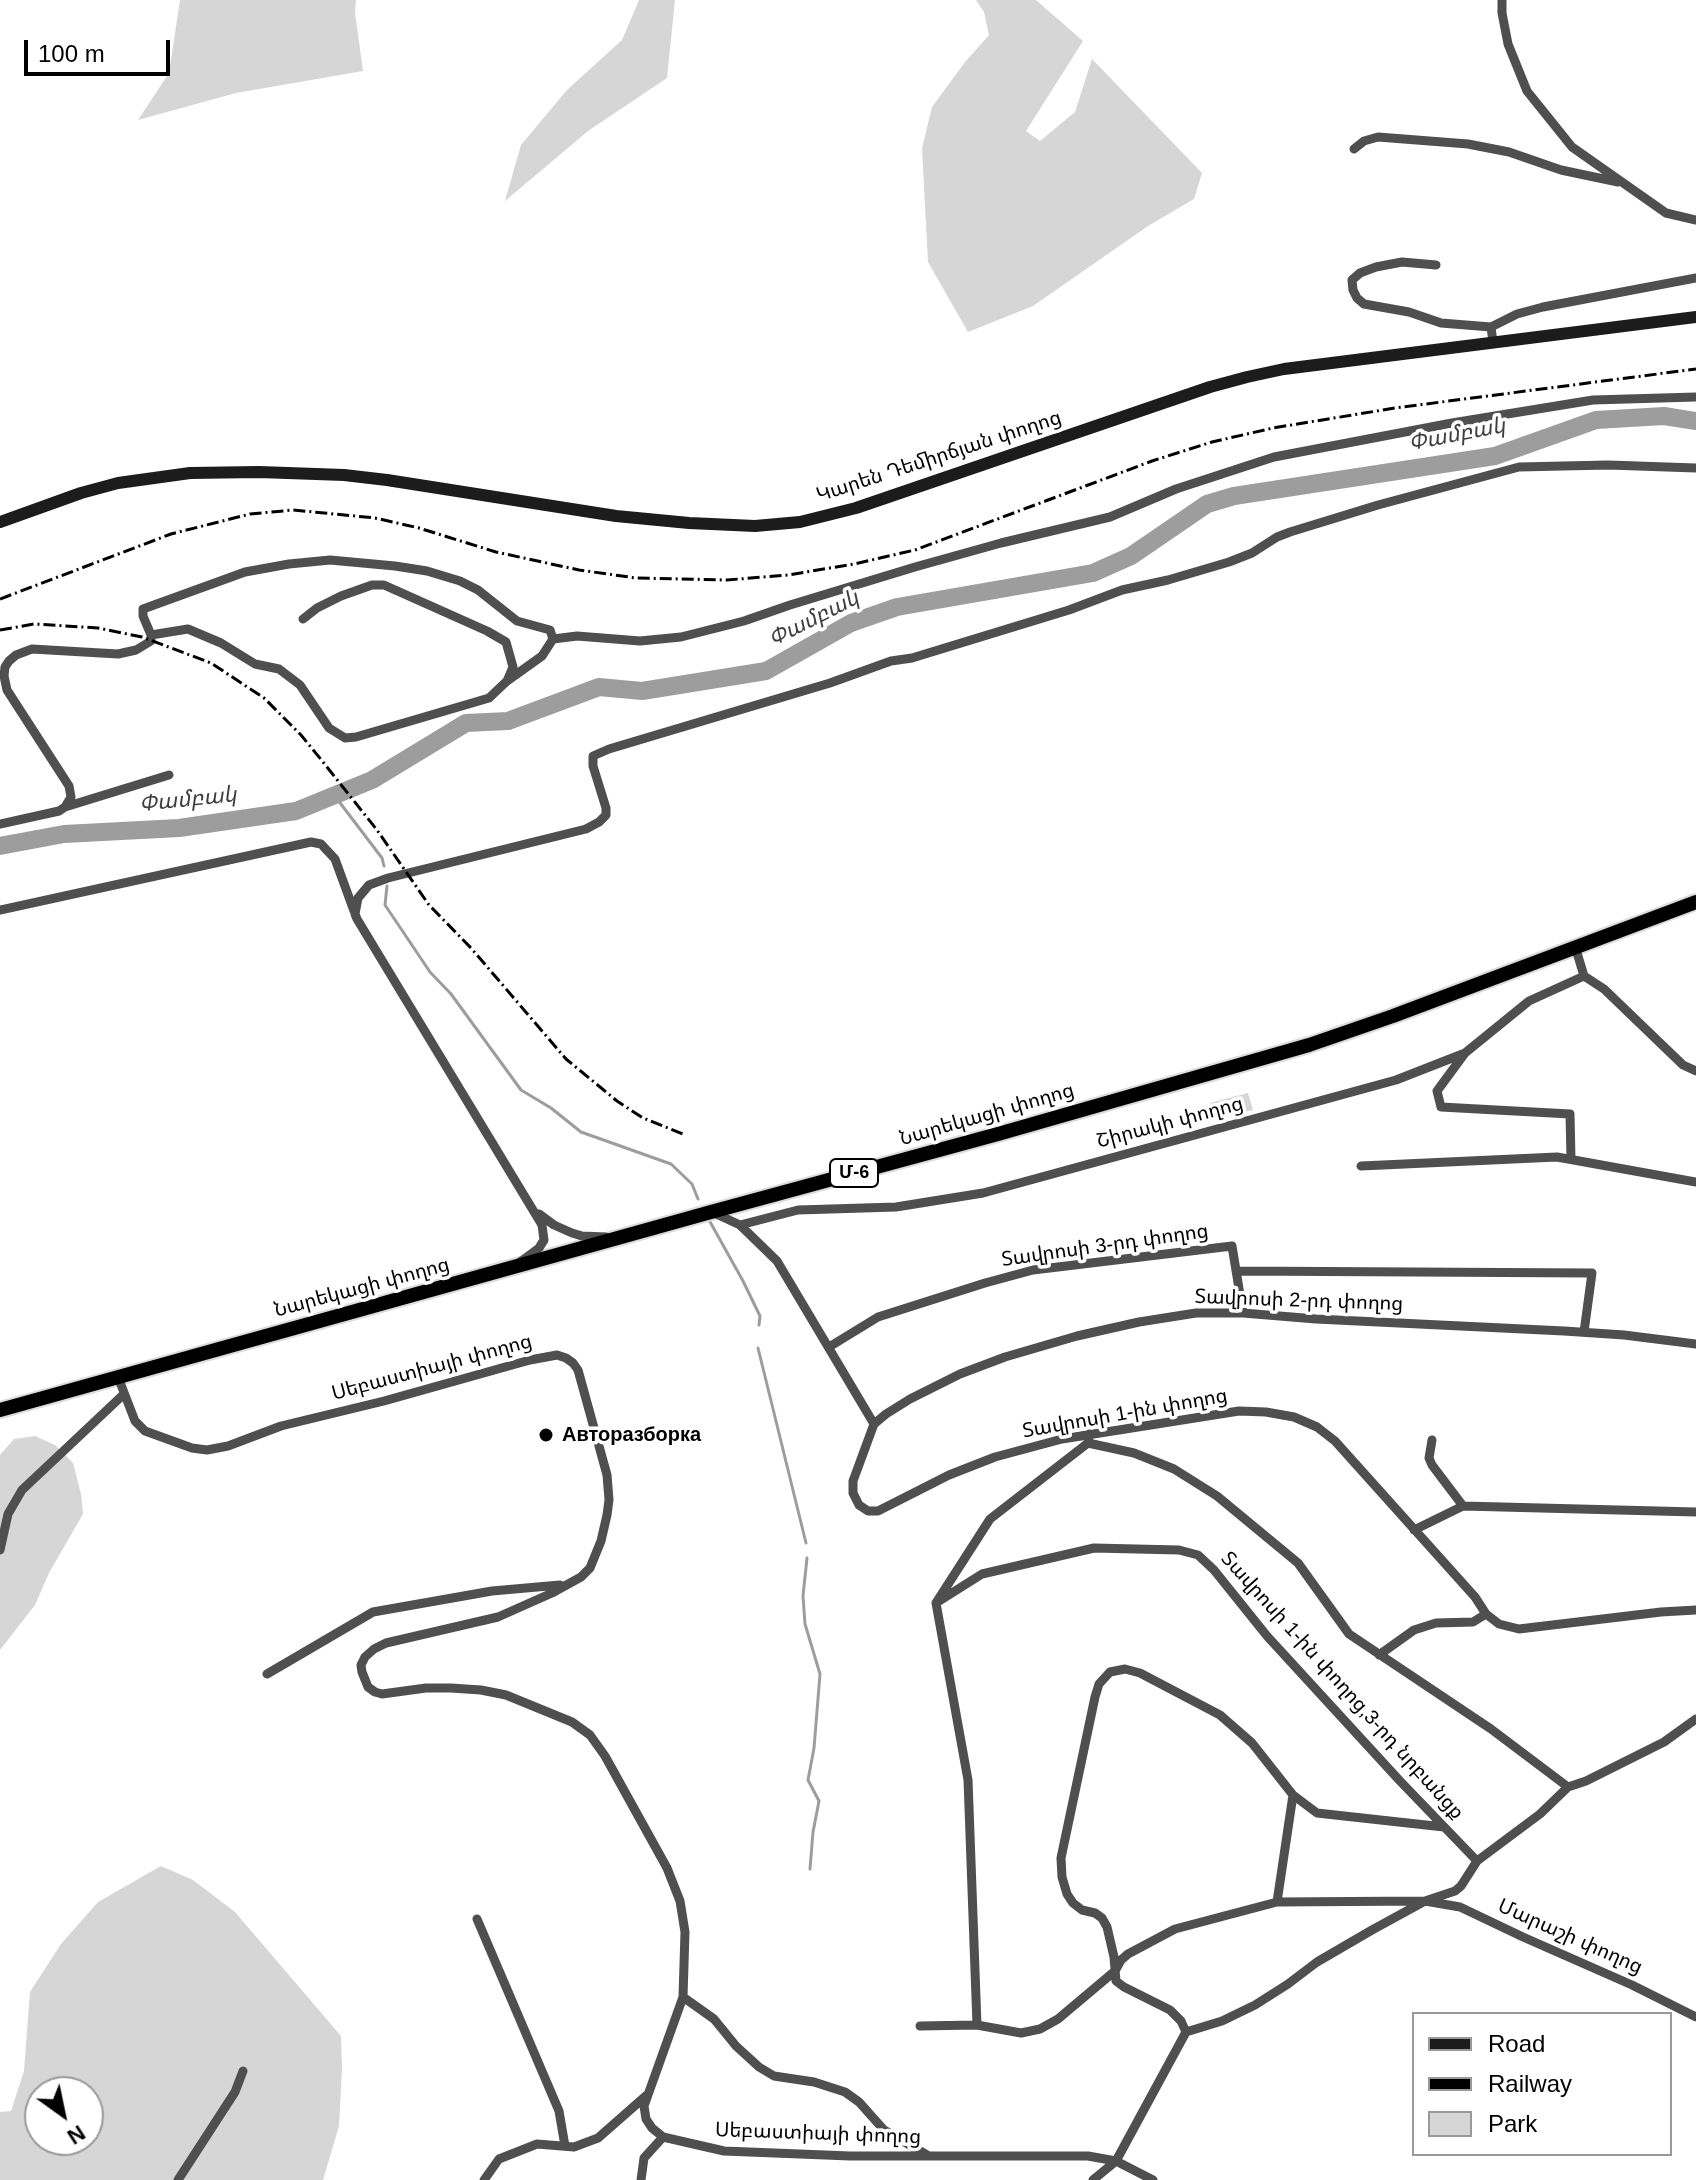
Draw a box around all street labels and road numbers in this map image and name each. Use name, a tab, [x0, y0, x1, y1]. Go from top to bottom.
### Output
street label: Կարեն Դեմիրճյան փողոց	[813, 406, 1065, 508]
street label: Նարեկացի փողոց	[897, 1079, 1077, 1151]
street label: Շիրակի փողոց	[1094, 1092, 1246, 1154]
road number: Մ-6	[830, 1159, 878, 1187]
street label: Տավրոսի 3-րդ փողոց	[1000, 1220, 1210, 1272]
street label: Նարեկացի փողոց	[272, 1253, 452, 1323]
street label: Տավրոսի 2-րդ փողոց	[1194, 1285, 1404, 1317]
street label: Սեբաստիայի փողոց	[329, 1330, 535, 1406]
street label: Տավրոսի 1-ին փողոց	[1021, 1384, 1229, 1444]
street label: Տավրոսի 1-ին փողոց,3-րդ նրբանցք	[1215, 1547, 1469, 1825]
street label: Մարաշի փողոց	[1494, 1894, 1646, 1980]
street label: Սեբաստիայի փողոց	[714, 2118, 922, 2150]

